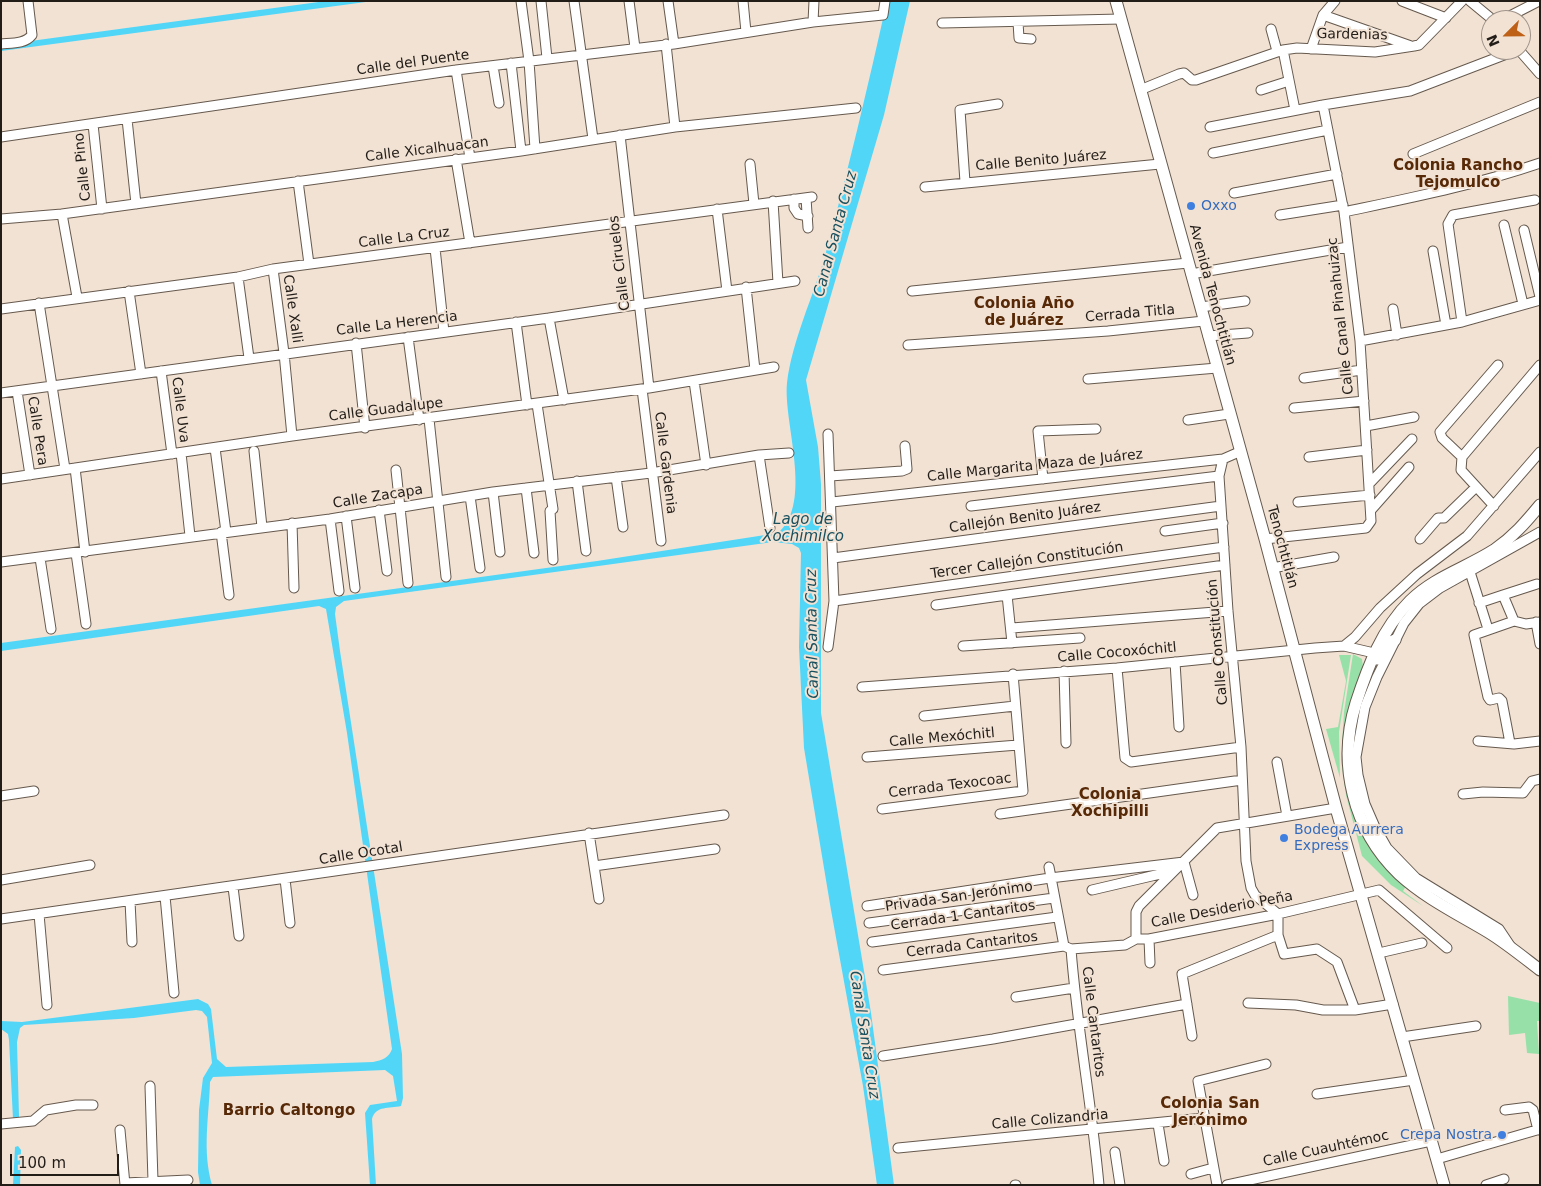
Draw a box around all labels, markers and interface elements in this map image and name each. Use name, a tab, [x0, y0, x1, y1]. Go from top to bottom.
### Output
north arrow	[1481, 10, 1531, 60]
street label: Gardenias	[1316, 26, 1388, 44]
text: N	[1483, 32, 1503, 49]
street label: Calle del Puente	[356, 47, 470, 79]
street label: Calle Pino	[71, 132, 95, 202]
street label: Calle Xicalhuacan	[364, 134, 490, 166]
street label: Calle Benito Juárez	[975, 147, 1107, 175]
district label: Colonia Rancho Tejomulco	[1393, 157, 1523, 192]
water label: Canal Santa Cruz	[811, 169, 861, 299]
place label: Oxxo	[1201, 198, 1237, 214]
marker: Oxxo	[1185, 200, 1197, 212]
street label: Calle Ciruelos	[606, 214, 634, 312]
street label: Avenida Tenochtitlán	[1185, 223, 1239, 367]
street label: Calle La Cruz	[357, 224, 451, 252]
street label: Calle Canal Pinahuizac	[1324, 237, 1358, 395]
street label: Calle Xalli	[279, 274, 305, 344]
district label: Colonia Año de Juárez	[974, 295, 1074, 330]
street label: Cerrada Titla	[1084, 302, 1176, 326]
street label: Calle La Herencia	[335, 308, 459, 340]
street label: Calle Uva	[168, 376, 192, 444]
street label: Calle Pera	[23, 395, 51, 467]
street label: Calle Guadalupe	[328, 395, 444, 425]
street label: Calle Gardenia	[650, 411, 680, 515]
street label: Calle Margarita Maza de Juárez	[926, 446, 1144, 486]
street label: Calle Zacapa	[332, 482, 424, 512]
street label: Callejón Benito Juárez	[948, 499, 1102, 537]
street label: Tenochtitlán	[1263, 504, 1301, 590]
water label: Lago de Xochimilco	[762, 511, 844, 546]
street label: Tercer Callejón Constitución	[930, 539, 1124, 583]
water label: Canal Santa Cruz	[803, 569, 823, 699]
street label: Calle Constitución	[1204, 578, 1232, 706]
street label: Calle Cocoxóchitl	[1057, 639, 1177, 667]
street label: Calle Mexóchitl	[889, 725, 995, 751]
street label: Cerrada Texocoac	[888, 770, 1012, 802]
district label: Colonia Xochipilli	[1071, 786, 1149, 821]
place label: Bodega Aurrera Express	[1294, 822, 1404, 854]
marker: Bodega Aurrera Express	[1278, 832, 1290, 844]
street label: Calle Ocotal	[318, 839, 404, 869]
street label: Privada San Jerónimo	[884, 878, 1034, 916]
street label: Calle Desiderio Peña	[1150, 888, 1294, 932]
street label: Cerrada 1 Cantaritos	[890, 898, 1036, 934]
street label: Cerrada Cantaritos	[905, 929, 1039, 961]
street label: Calle Cantaritos	[1078, 966, 1108, 1078]
water label: Canal Santa Cruz	[845, 970, 883, 1100]
district label: Colonia San Jerónimo	[1160, 1095, 1260, 1130]
district label: Barrio Caltongo	[223, 1102, 355, 1120]
street label: Calle Colizandria	[991, 1107, 1109, 1133]
street label: Calle Cuauhtémoc	[1262, 1127, 1390, 1171]
place label: Crepa Nostra	[1400, 1127, 1492, 1143]
marker: Crepa Nostra	[1496, 1129, 1508, 1141]
scale bar	[12, 1144, 121, 1176]
text: 100 m	[18, 1154, 66, 1172]

